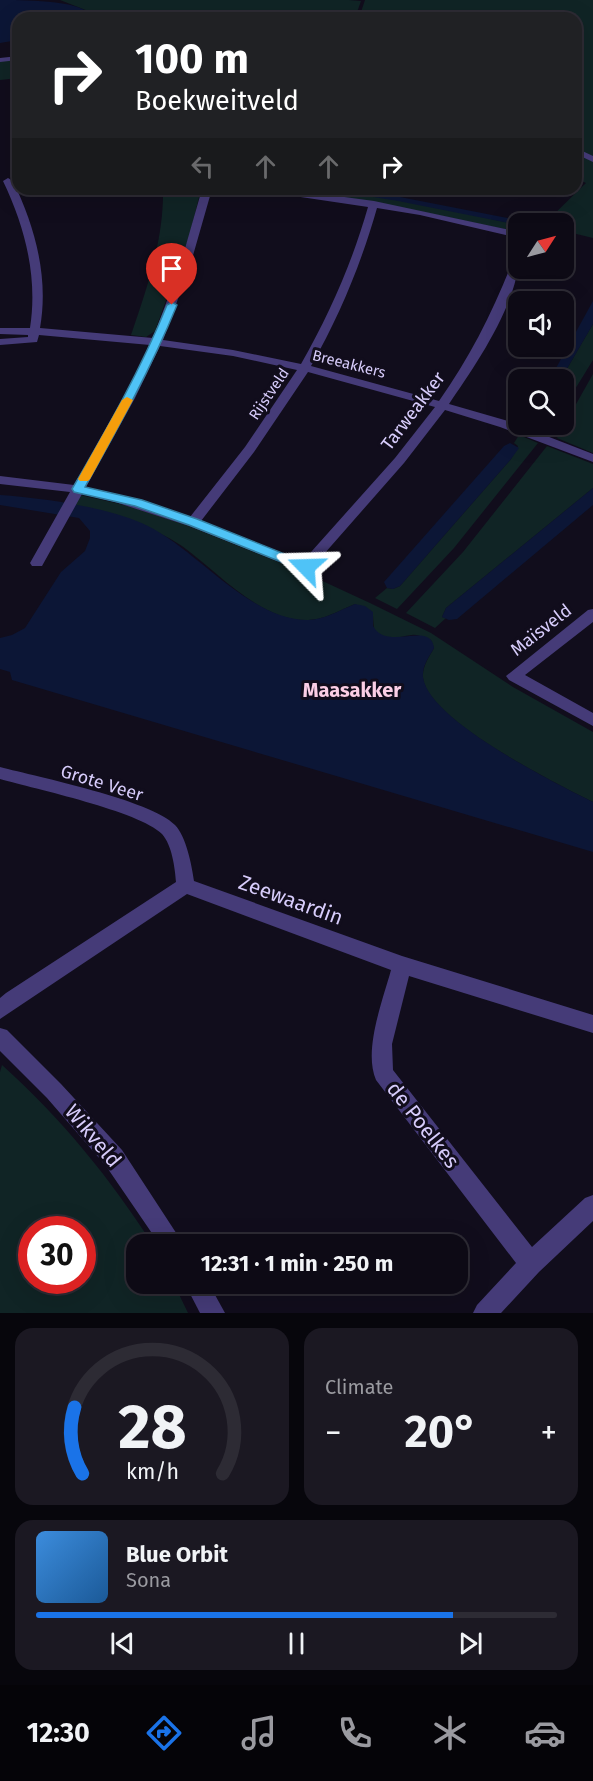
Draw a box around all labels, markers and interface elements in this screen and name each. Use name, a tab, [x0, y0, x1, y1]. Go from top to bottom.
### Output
text: 100 m	[135, 34, 249, 84]
icon: right	[36, 36, 114, 114]
text: Boekweitveld	[135, 85, 299, 117]
icon: left	[186, 150, 219, 183]
icon: ahead	[249, 150, 282, 183]
icon: ahead	[312, 150, 345, 183]
icon: right	[375, 150, 408, 183]
north arrow	[508, 213, 574, 279]
map controls	[508, 213, 574, 435]
pin	[146, 243, 197, 305]
icon: arrive	[155, 252, 188, 285]
button: sound	[508, 291, 574, 357]
street label: Breeakkers	[311, 346, 387, 382]
street label: Rijstveld	[245, 365, 293, 423]
street label: Tarweakker	[376, 367, 450, 455]
button: search	[508, 369, 574, 435]
position arrow	[274, 535, 338, 599]
street label: Maïsveld	[506, 599, 576, 661]
district label: Maasakker	[303, 678, 402, 702]
street label: Grote Veer	[58, 760, 146, 806]
street label: Zeewaardin	[235, 869, 347, 931]
street label: de Poelkes	[381, 1076, 465, 1174]
street label: Wikveld	[59, 1099, 127, 1173]
speed limit sign: 30	[18, 1216, 96, 1294]
text: 12:31 · 1 min · 250 m	[201, 1250, 393, 1277]
text: Climate	[325, 1375, 393, 1399]
text: 28	[118, 1390, 186, 1465]
text: 20°	[404, 1405, 478, 1459]
text: −	[325, 1413, 342, 1453]
text: +	[541, 1413, 557, 1453]
text: km/h	[125, 1459, 179, 1485]
text: Blue Orbit	[126, 1541, 228, 1568]
text: Sona	[126, 1568, 171, 1592]
icon: previous	[106, 1627, 139, 1660]
icon: pause	[280, 1627, 313, 1660]
icon: next	[454, 1627, 487, 1660]
icon: directions	[143, 1712, 185, 1754]
icon: music	[238, 1712, 280, 1754]
icon: phone	[334, 1712, 376, 1754]
icon: climate	[429, 1712, 471, 1754]
icon: car	[524, 1712, 566, 1754]
text: 12:30	[27, 1717, 90, 1749]

